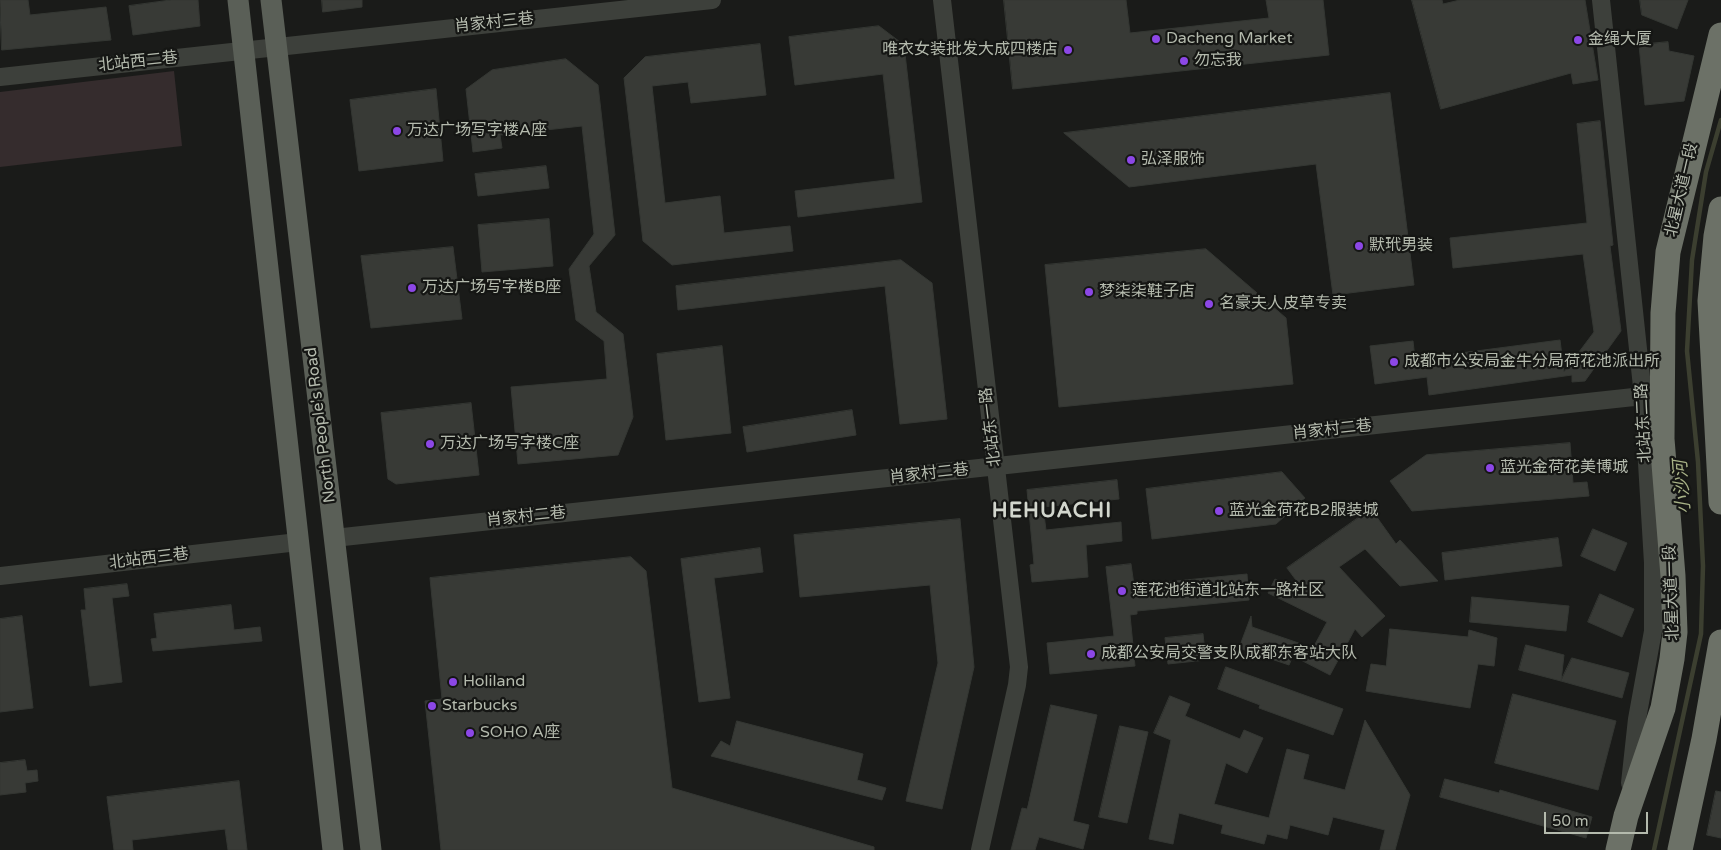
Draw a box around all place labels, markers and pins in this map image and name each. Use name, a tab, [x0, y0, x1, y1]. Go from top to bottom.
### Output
place label: Dacheng Market	[1166, 29, 1292, 49]
place label: 金绳大厦	[1588, 30, 1652, 50]
marker: Dacheng Market	[1150, 33, 1162, 45]
marker: 金绳大厦	[1572, 34, 1584, 46]
place label: 唯衣女装批发大成四楼店	[882, 40, 1058, 60]
marker: 唯衣女装批发大成四楼店	[1062, 44, 1074, 56]
place label: 勿忘我	[1194, 51, 1242, 71]
marker: 勿忘我	[1178, 55, 1190, 67]
place label: 万达广场写字楼A座	[407, 121, 547, 141]
marker: 万达广场写字楼A座	[391, 125, 403, 137]
place label: 弘泽服饰	[1141, 150, 1205, 170]
marker: 弘泽服饰	[1125, 154, 1137, 166]
place label: 默玳男装	[1369, 236, 1433, 256]
marker: 默玳男装	[1353, 240, 1365, 252]
place label: 万达广场写字楼B座	[422, 278, 561, 298]
marker: 万达广场写字楼B座	[406, 282, 418, 294]
place label: 梦柒柒鞋子店	[1099, 282, 1195, 302]
marker: 梦柒柒鞋子店	[1083, 286, 1095, 298]
place label: 名豪夫人皮草专卖	[1219, 294, 1347, 314]
marker: 名豪夫人皮草专卖	[1203, 298, 1215, 310]
place label: 成都市公安局金牛分局荷花池派出所	[1404, 352, 1660, 372]
marker: 成都市公安局金牛分局荷花池派出所	[1388, 356, 1400, 368]
place label: 万达广场写字楼C座	[440, 434, 579, 454]
marker: 万达广场写字楼C座	[424, 438, 436, 450]
place label: 蓝光金荷花美博城	[1500, 458, 1628, 478]
marker: 蓝光金荷花美博城	[1484, 462, 1496, 474]
place label: 蓝光金荷花B2服装城	[1229, 501, 1378, 521]
marker: 蓝光金荷花B2服装城	[1213, 505, 1225, 517]
place label: 莲花池街道北站东一路社区	[1132, 581, 1324, 601]
marker: 莲花池街道北站东一路社区	[1116, 585, 1128, 597]
place label: 成都公安局交警支队成都东客站大队	[1101, 644, 1357, 664]
marker: 成都公安局交警支队成都东客站大队	[1085, 648, 1097, 660]
place label: Holiland	[463, 672, 525, 692]
marker: Holiland	[447, 676, 459, 688]
place label: Starbucks	[442, 696, 517, 716]
marker: Starbucks	[426, 700, 438, 712]
place label: SOHO A座	[480, 723, 560, 743]
marker: SOHO A座	[464, 727, 476, 739]

